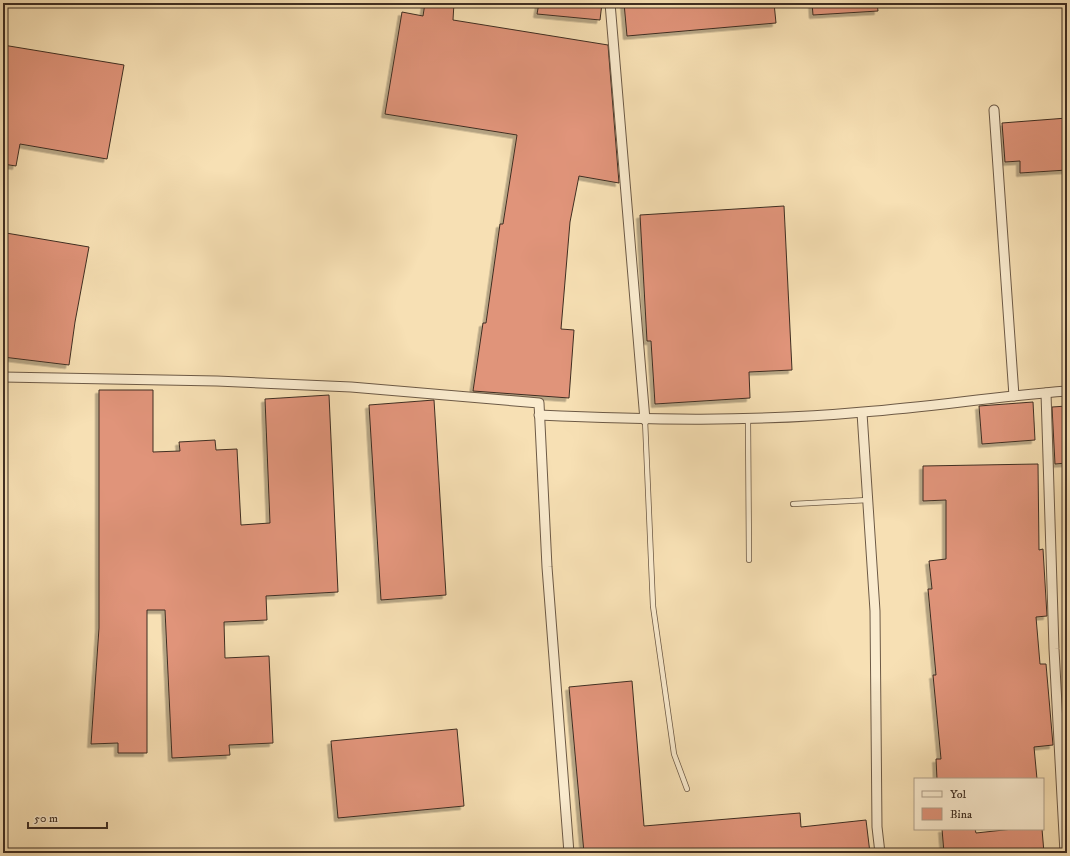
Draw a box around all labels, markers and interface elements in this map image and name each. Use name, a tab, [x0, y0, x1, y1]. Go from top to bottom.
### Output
legend	[914, 778, 1044, 830]
text: Yol	[950, 787, 967, 802]
scale bar	[28, 804, 107, 830]
text: Bina	[950, 807, 973, 822]
text: 50 m	[34, 811, 58, 826]

